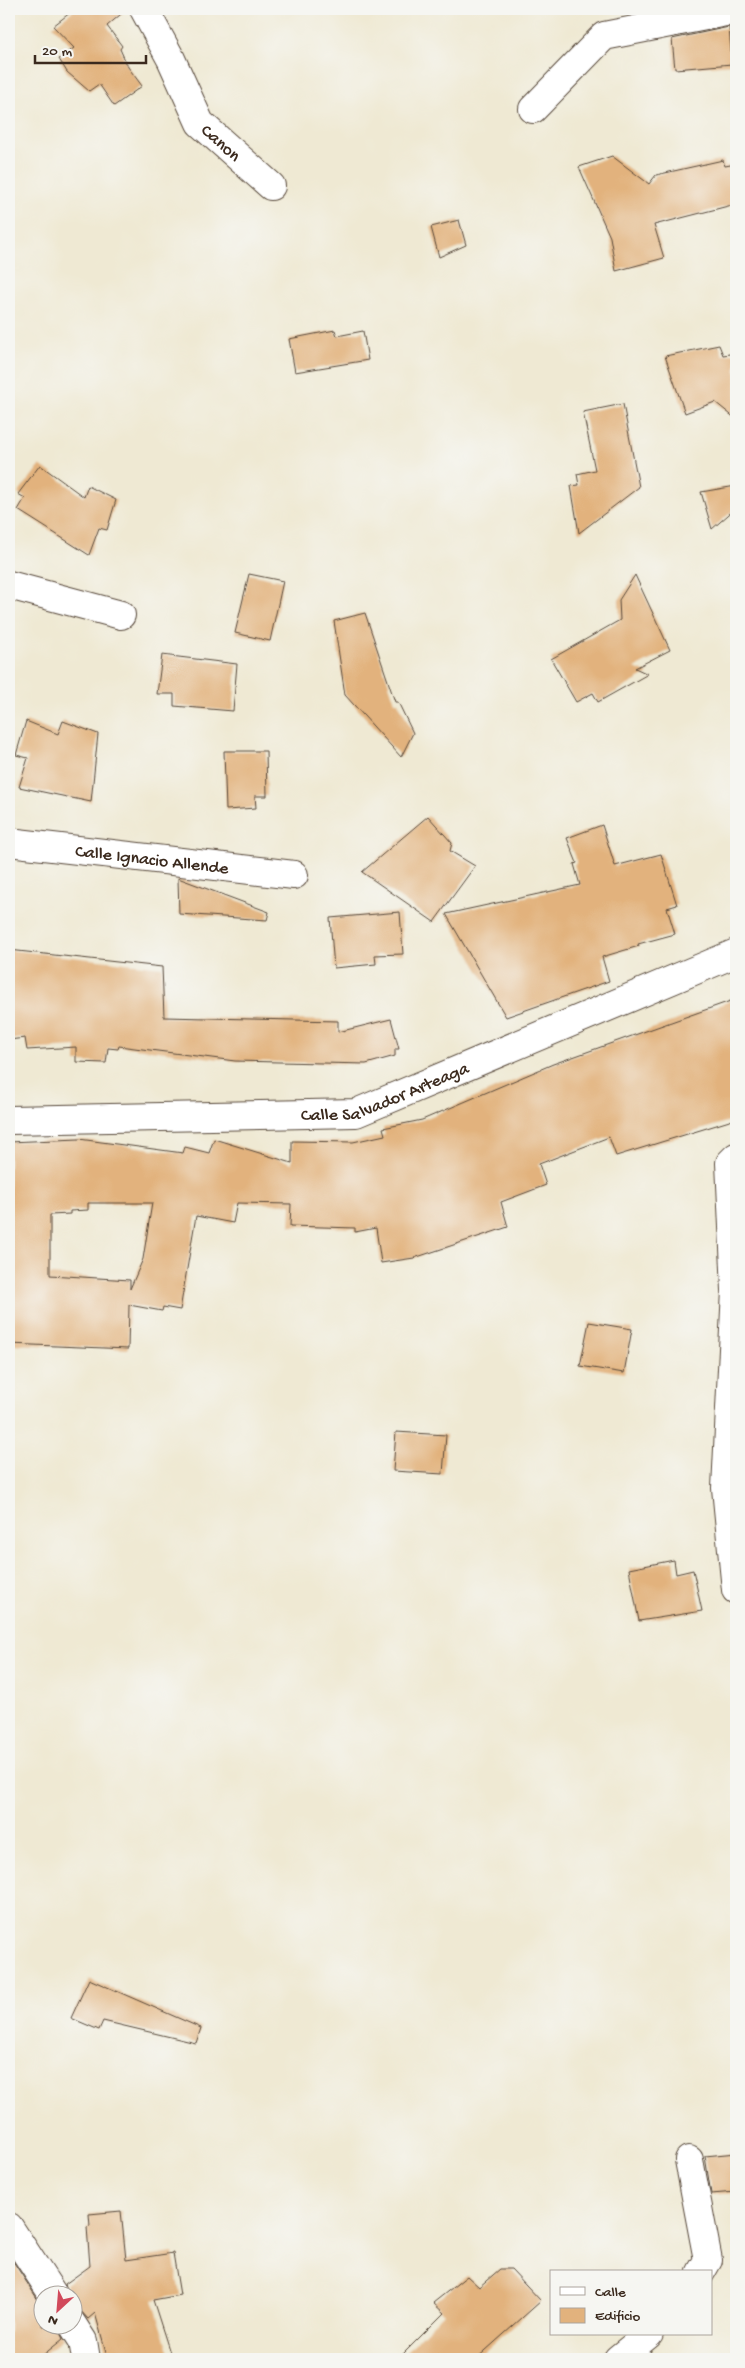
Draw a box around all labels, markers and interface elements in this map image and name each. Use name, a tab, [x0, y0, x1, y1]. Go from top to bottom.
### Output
scale bar	[35, 32, 146, 64]
text: 20 m	[42, 43, 72, 61]
street label: Canon	[196, 121, 245, 168]
street label: Calle Ignacio Allende	[74, 842, 230, 880]
street label: Calle Salvador Arteaga	[301, 1058, 473, 1127]
legend	[550, 2270, 712, 2336]
text: Calle	[595, 2284, 626, 2302]
north arrow	[32, 2286, 82, 2336]
text: Edificio	[595, 2308, 641, 2326]
text: N	[46, 2310, 61, 2329]

